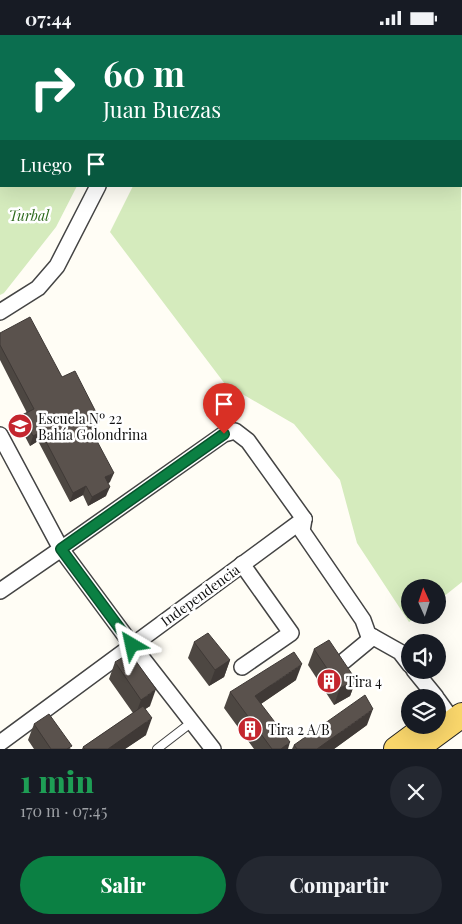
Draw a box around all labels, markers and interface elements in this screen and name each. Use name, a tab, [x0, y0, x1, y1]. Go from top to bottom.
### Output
text: 07:44	[25, 5, 71, 31]
text: 60 m	[103, 49, 185, 96]
icon: right	[20, 55, 85, 120]
text: Juan Buezas	[103, 94, 221, 124]
icon: arrive	[82, 150, 110, 178]
text: Luego	[20, 151, 72, 177]
park label: Turbal	[9, 206, 50, 225]
pin	[203, 383, 245, 434]
icon: arrive	[210, 390, 238, 418]
place label: Escuela Nº 22 Bahía Golondrina	[38, 409, 147, 444]
school or university icon: Escuela Nº 22 Bahía Golondrina	[7, 413, 33, 439]
street label: Independencia	[157, 560, 243, 630]
north arrow	[401, 579, 446, 624]
map controls	[401, 579, 446, 734]
position arrow	[105, 618, 157, 670]
button: sound	[401, 634, 446, 679]
building icon: Tira 4	[316, 668, 342, 694]
place label: Tira 4	[346, 672, 382, 691]
button: layers	[401, 689, 446, 734]
building icon: Tira 2 A/B	[237, 716, 263, 742]
place label: Tira 2 A/B	[268, 720, 330, 739]
text: 1 min	[20, 761, 94, 801]
button: close	[390, 766, 442, 818]
text: 170 m · 07:45	[20, 800, 107, 821]
button: Salir	[20, 856, 226, 914]
button: Compartir	[236, 856, 442, 914]

